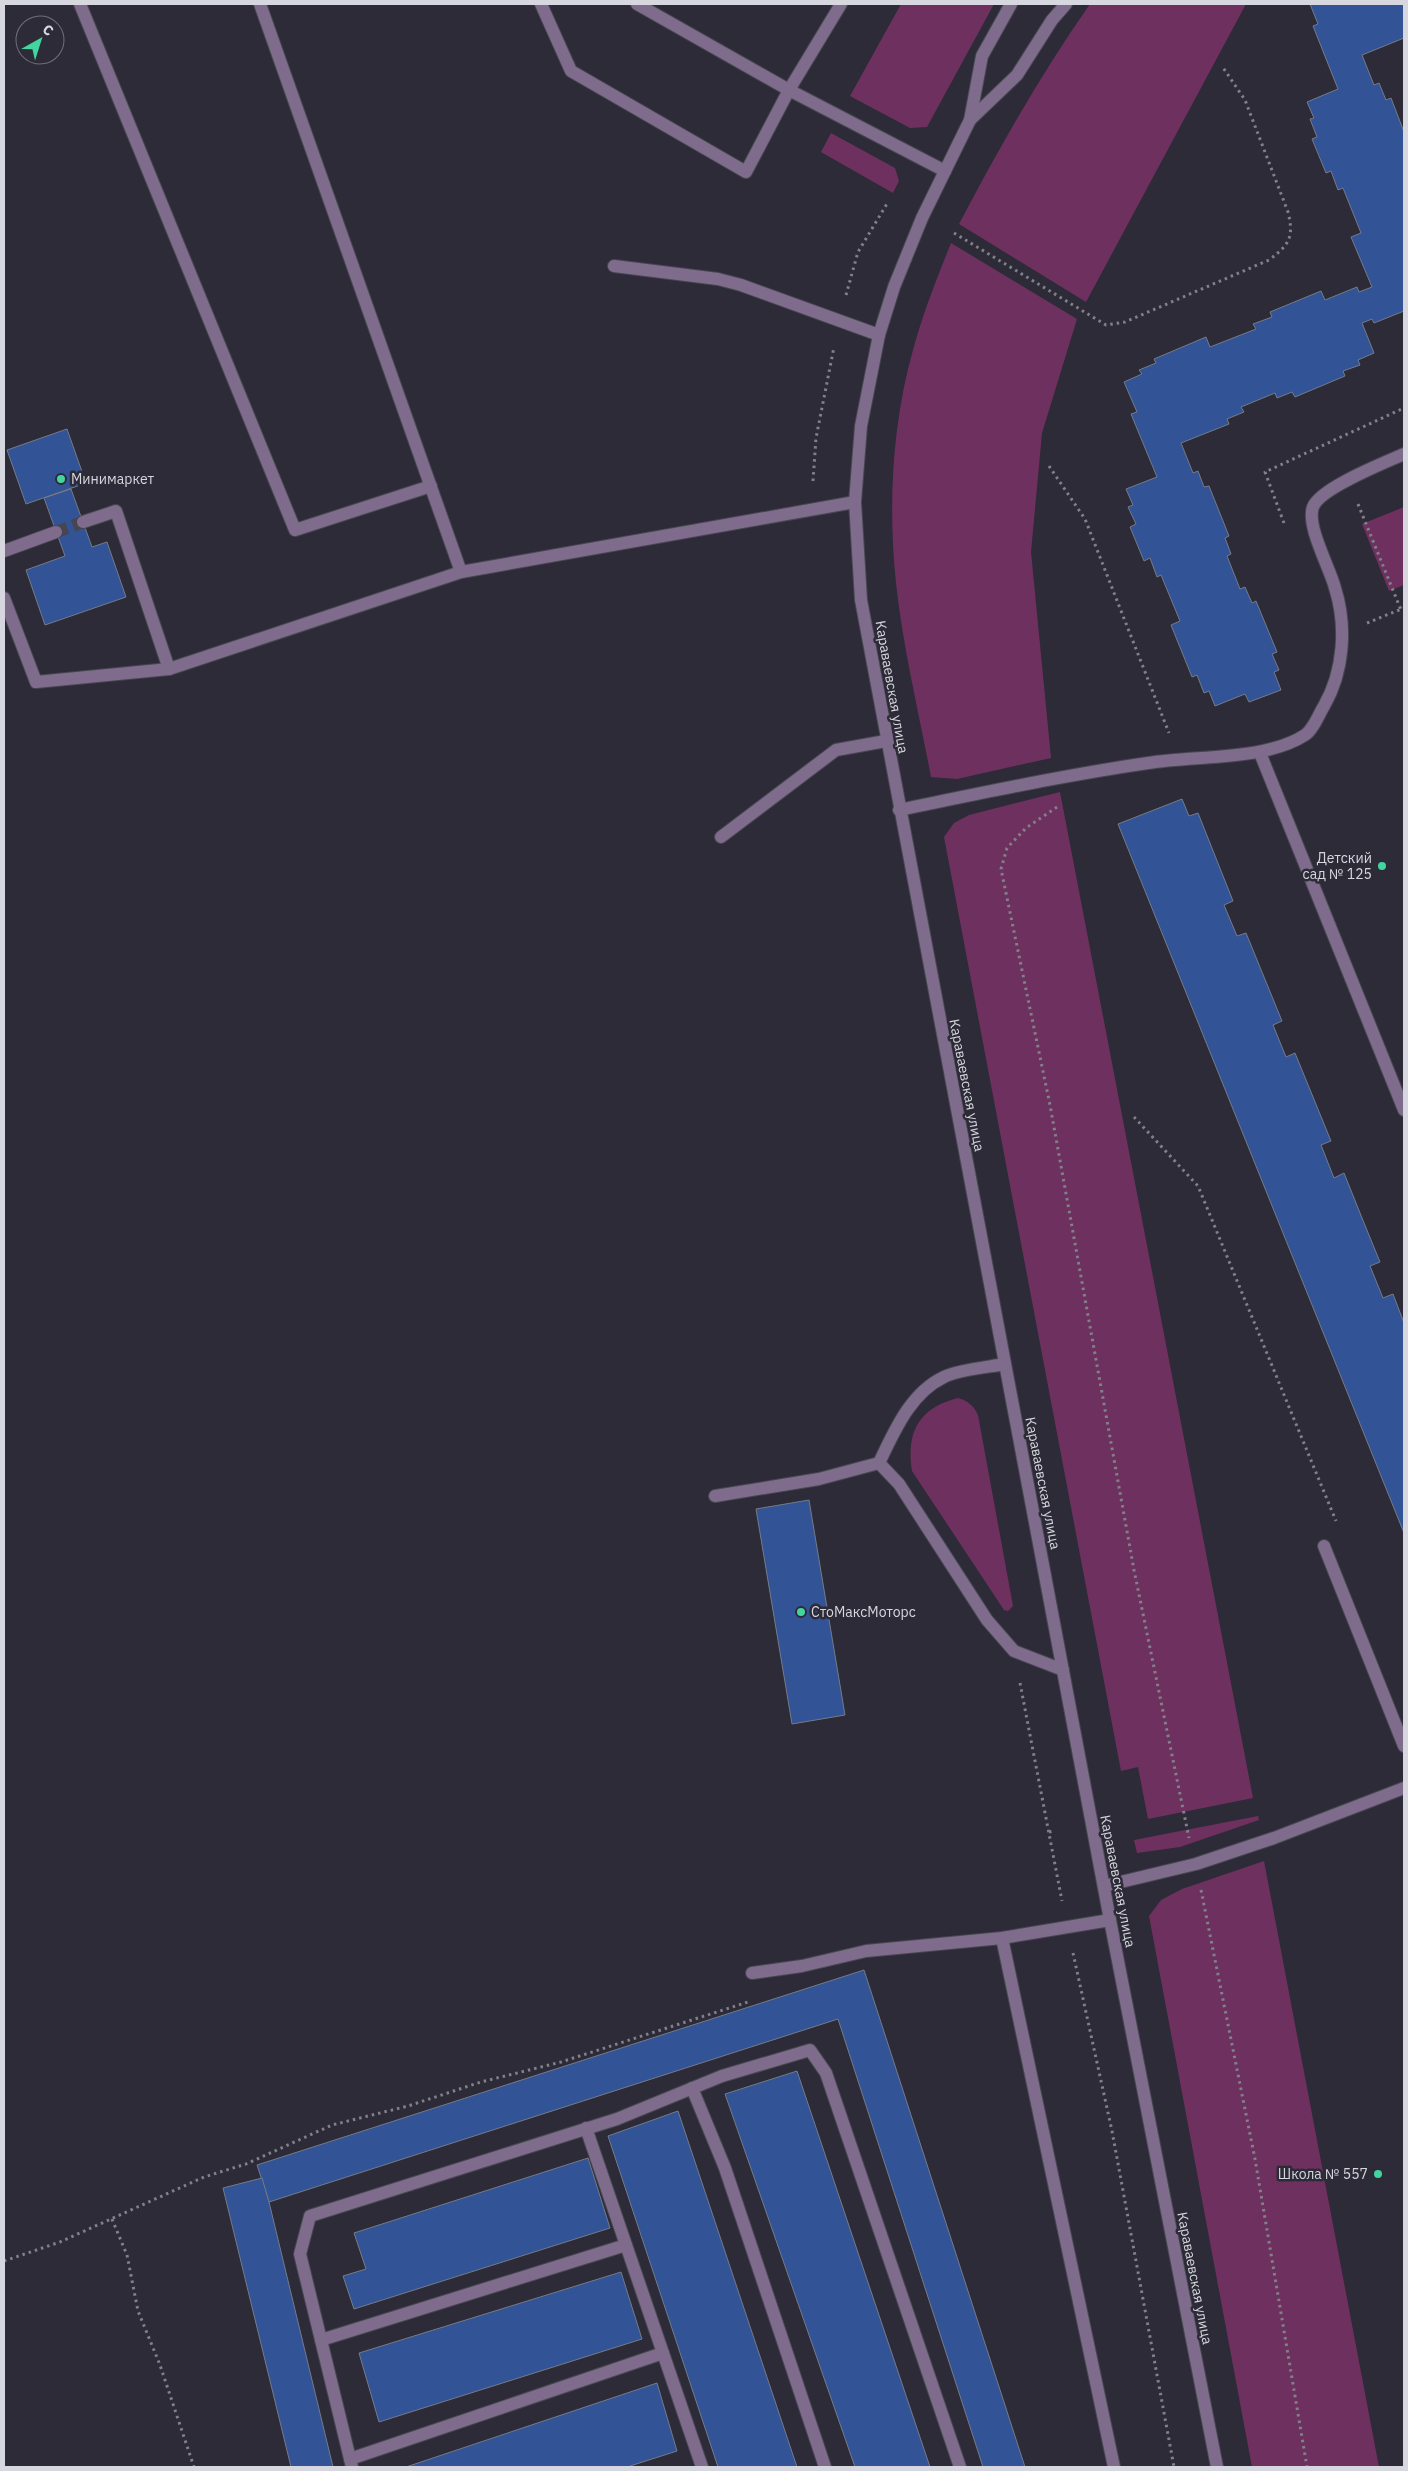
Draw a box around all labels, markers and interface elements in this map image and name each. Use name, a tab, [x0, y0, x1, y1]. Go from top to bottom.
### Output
north arrow	[15, 15, 65, 65]
text: С	[39, 20, 57, 40]
place label: Минимаркет	[71, 470, 154, 488]
marker: Минимаркет	[55, 473, 67, 485]
street label: Караваевская улица	[871, 619, 913, 755]
place label: Детский сад № 125	[1303, 849, 1372, 883]
marker: Детский сад № 125	[1376, 860, 1388, 872]
street label: Караваевская улица	[945, 1017, 989, 1153]
street label: Караваевская улица	[1021, 1415, 1065, 1551]
place label: СтоМаксМоторс	[811, 1603, 916, 1621]
marker: СтоМаксМоторс	[795, 1606, 807, 1618]
street label: Караваевская улица	[1096, 1813, 1140, 1949]
place label: Школа № 557	[1278, 2165, 1368, 2183]
marker: Школа № 557	[1372, 2168, 1384, 2180]
street label: Караваевская улица	[1173, 2210, 1217, 2346]

